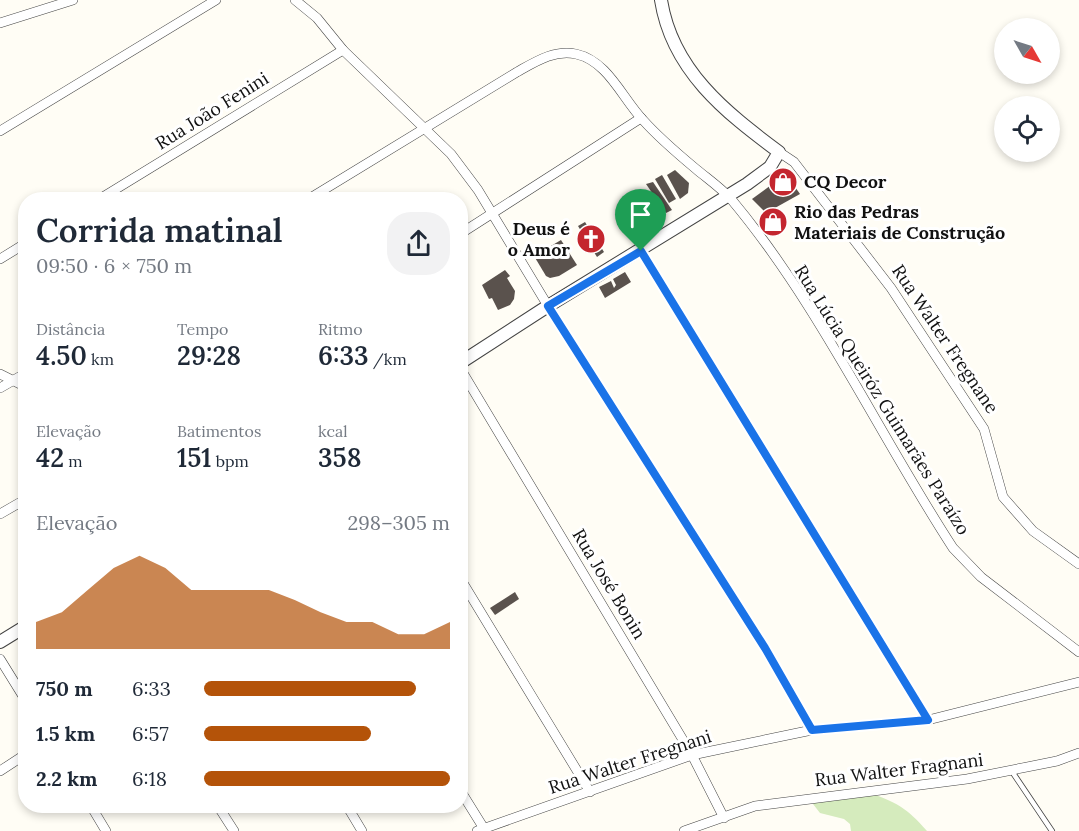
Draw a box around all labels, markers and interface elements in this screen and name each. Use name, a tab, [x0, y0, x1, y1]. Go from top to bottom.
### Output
north arrow	[994, 18, 1060, 84]
map controls	[994, 18, 1060, 162]
street label: Rua João Fenini	[151, 67, 273, 155]
button: locate	[994, 96, 1060, 162]
shop icon: CQ Decor	[767, 166, 799, 198]
place label: CQ Decor	[804, 170, 887, 193]
pin	[615, 189, 666, 251]
icon: arrive	[624, 198, 657, 231]
place label: Rio das Pedras Materiais de Construção	[794, 200, 1005, 244]
shop icon: Rio das Pedras Materiais de Construção	[757, 206, 789, 238]
text: Corrida matinal	[36, 209, 283, 251]
button: share	[387, 212, 450, 275]
place label: Deus é o Amor	[508, 217, 570, 261]
church icon: Deus é o Amor	[575, 223, 607, 255]
text: 09:50 · 6 × 750 m	[36, 253, 192, 278]
street label: Rua Lúcia Queiróz Guimarães Paraízo	[789, 260, 975, 539]
street label: Rua Walter Fregnane	[887, 260, 1004, 418]
text: Distância	[36, 319, 105, 339]
text: Tempo	[177, 319, 228, 339]
text: Ritmo	[318, 319, 363, 339]
text: 4.50	[36, 339, 87, 372]
text: 29:28	[177, 339, 241, 372]
text: 6:33	[318, 339, 369, 372]
text: km	[87, 349, 114, 369]
text: /km	[369, 349, 407, 369]
text: Elevação	[36, 421, 101, 441]
text: Batimentos	[177, 421, 261, 441]
text: kcal	[318, 421, 348, 441]
text: 42	[36, 441, 64, 474]
text: 151	[177, 441, 211, 474]
text: 358	[318, 441, 361, 474]
text: m	[64, 451, 83, 471]
text: bpm	[211, 451, 249, 471]
text: Elevação	[36, 510, 117, 535]
text: 298–305 m	[348, 510, 450, 535]
street label: Rua José Bonin	[567, 524, 651, 643]
text: 750 m	[36, 676, 93, 701]
text: 6:33	[132, 676, 171, 701]
text: 1.5 km	[36, 721, 95, 746]
text: 6:57	[132, 721, 169, 746]
street label: Rua Walter Fregnani	[545, 724, 714, 799]
street label: Rua Walter Fragnani	[813, 748, 984, 791]
text: 2.2 km	[36, 766, 98, 791]
text: 6:18	[132, 766, 167, 791]

